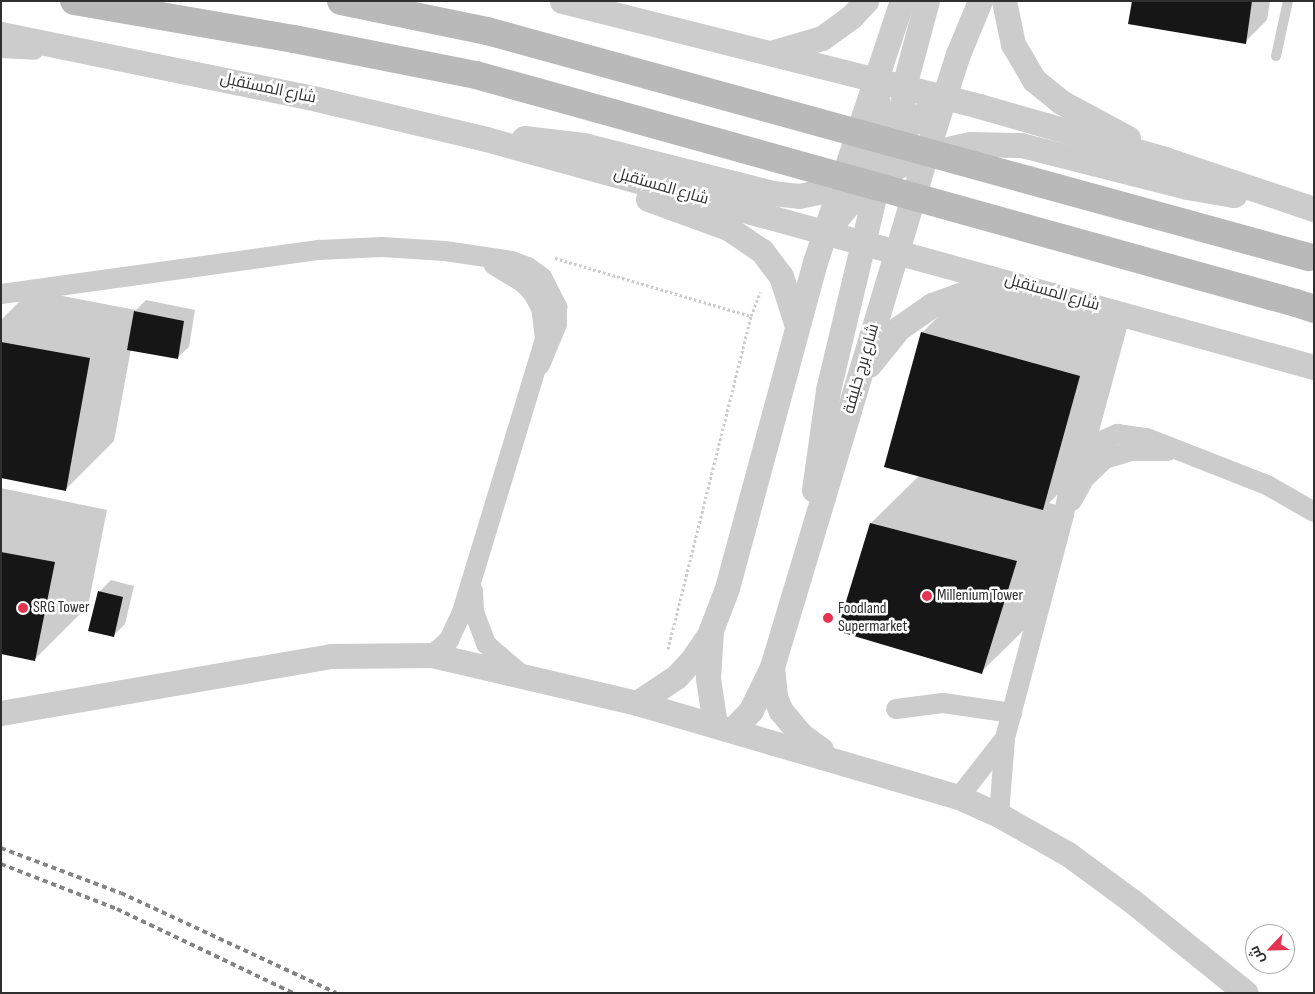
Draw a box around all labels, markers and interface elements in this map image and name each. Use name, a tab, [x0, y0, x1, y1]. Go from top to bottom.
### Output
street label: شارع المستقبل	[218, 69, 318, 109]
street label: شارع المستقبل	[611, 164, 711, 210]
street label: شارع المستقبل	[1002, 270, 1102, 316]
street label: شارع برج خليفة	[840, 322, 884, 416]
place label: Millenium Tower	[937, 586, 1023, 606]
marker: Millenium Tower	[921, 590, 933, 602]
place label: SRG Tower	[33, 598, 90, 618]
place label: Foodland Supermarket	[838, 599, 907, 637]
marker: SRG Tower	[17, 602, 29, 614]
marker: Foodland Supermarket	[822, 612, 834, 624]
north arrow	[1245, 924, 1295, 974]
text: ش	[1245, 943, 1268, 967]

